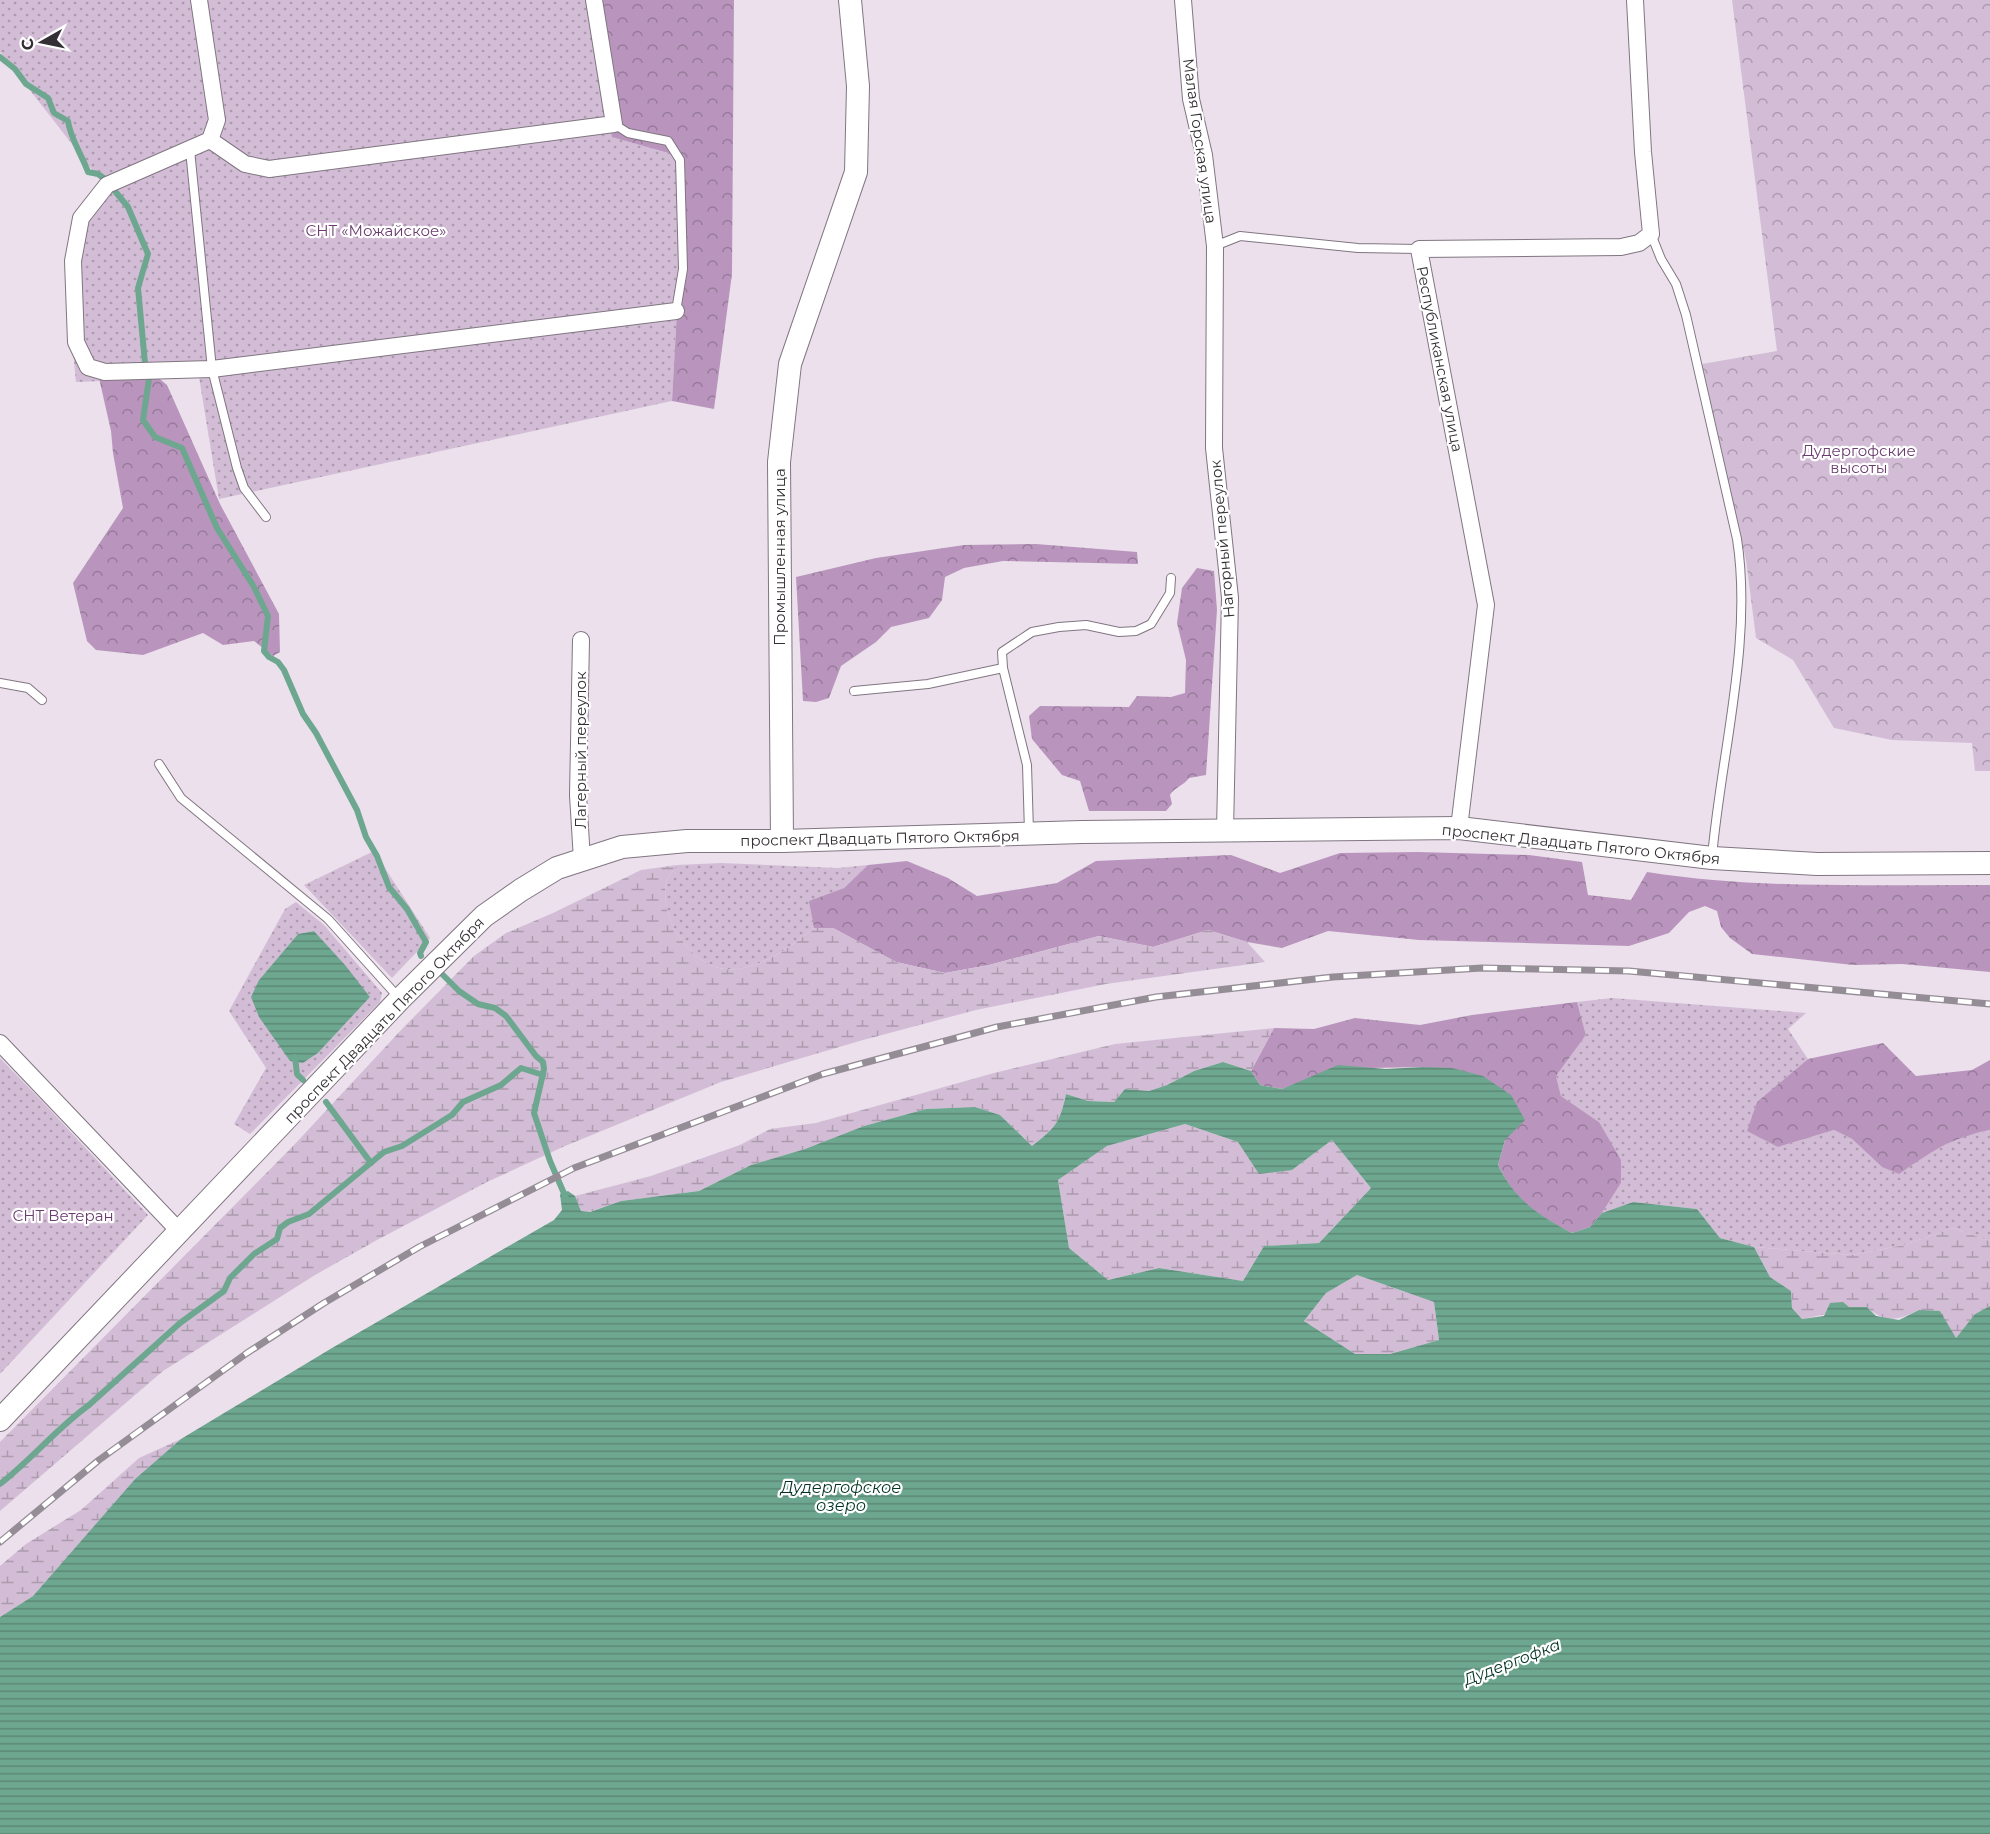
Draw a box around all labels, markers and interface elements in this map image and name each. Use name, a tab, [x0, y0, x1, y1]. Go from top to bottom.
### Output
north arrow	[12, 12, 72, 72]
text: С	[17, 37, 38, 51]
street label: Малая Горская улица	[1179, 57, 1221, 225]
park label: СНТ «Можайское»	[306, 221, 446, 240]
street label: Республиканская улица	[1413, 264, 1467, 454]
park label: Дудергофские высоты	[1802, 441, 1916, 477]
street label: Нагорный переулок	[1206, 459, 1238, 619]
street label: Промышленная улица	[770, 468, 789, 646]
street label: Лагерный переулок	[571, 671, 590, 829]
street label: проспект Двадцать Пятого Октября	[1441, 820, 1721, 868]
street label: проспект Двадцать Пятого Октября	[740, 826, 1020, 850]
street label: проспект Двадцать Пятого Октября	[280, 913, 488, 1127]
park label: СНТ Ветеран	[12, 1206, 114, 1225]
water label: Дудергофское озеро	[779, 1478, 901, 1515]
water label: Дудергофка	[1459, 1635, 1563, 1690]

